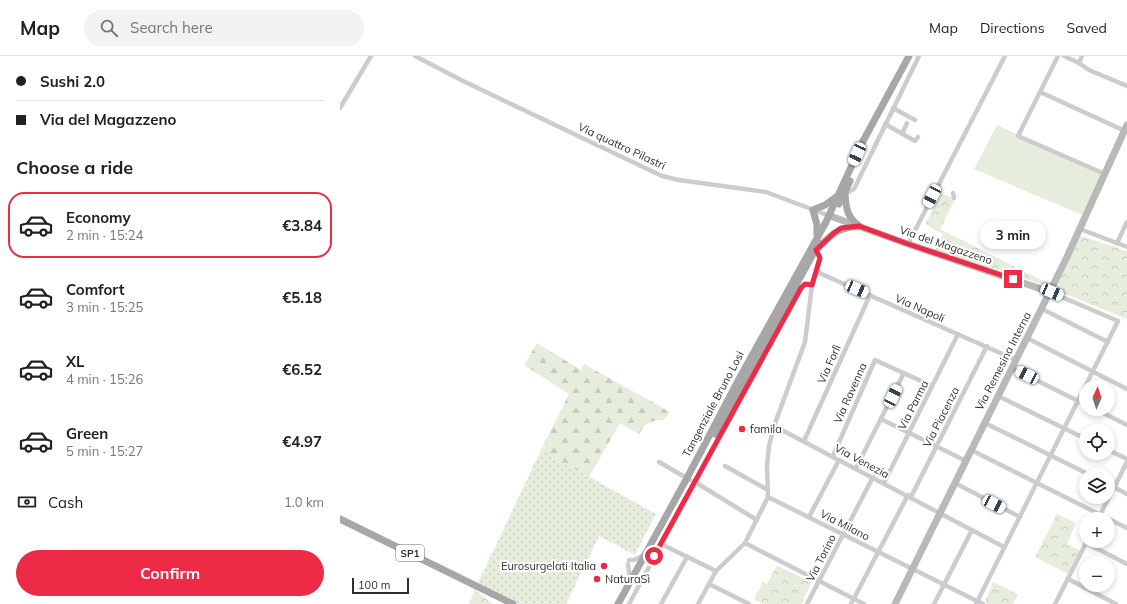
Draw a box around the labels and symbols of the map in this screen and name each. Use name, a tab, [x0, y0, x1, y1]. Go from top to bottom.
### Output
street label: Via quattro Pilastri	[576, 120, 668, 172]
car	[846, 141, 868, 167]
car	[921, 183, 943, 209]
callout: 3 min	[980, 221, 1046, 249]
street label: Via del Magazzeno	[898, 223, 994, 267]
route end	[1004, 270, 1022, 288]
car	[844, 279, 870, 299]
car	[1039, 282, 1065, 302]
street label: Via Napoli	[893, 291, 947, 325]
street label: Via Remesina Interna	[972, 309, 1034, 413]
street label: Via Forlì	[814, 342, 844, 386]
street label: Tangenziale Bruno Losi	[679, 349, 747, 459]
street label: Via Ravenna	[830, 360, 870, 426]
car	[1014, 364, 1040, 386]
street label: Via Parma	[895, 378, 931, 432]
north arrow	[1079, 380, 1115, 416]
car	[882, 383, 904, 409]
street label: Via Piacenza	[920, 384, 962, 450]
place label: famila	[750, 422, 782, 436]
marker: famila	[737, 424, 747, 434]
street label: Via Venezia	[832, 441, 892, 481]
car	[981, 493, 1007, 515]
street label: Via Milano	[818, 507, 872, 543]
street label: Via Torino	[803, 532, 839, 584]
road number: SP1	[396, 545, 424, 561]
route start	[645, 547, 663, 565]
place label: Eurosurgelati Italia	[501, 559, 596, 573]
marker: Eurosurgelati Italia	[599, 561, 609, 571]
place label: NaturaSì	[605, 572, 650, 586]
marker: NaturaSì	[592, 574, 602, 584]
scale bar	[352, 576, 409, 595]

